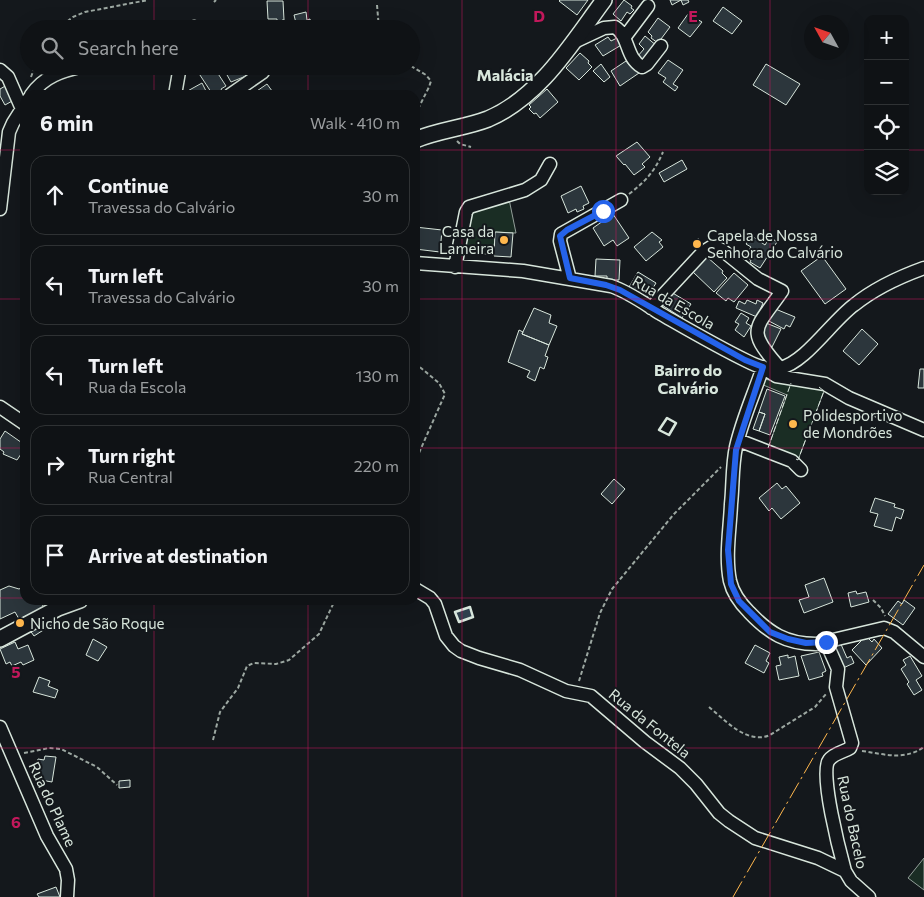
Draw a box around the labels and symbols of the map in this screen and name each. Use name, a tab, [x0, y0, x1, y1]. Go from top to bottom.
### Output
text: D	[533, 6, 545, 25]
text: E	[688, 6, 698, 25]
north arrow	[804, 15, 849, 60]
district label: Malácia	[476, 65, 534, 84]
route start	[592, 200, 615, 223]
place label: Casa da Lameira	[439, 222, 494, 257]
place label: Capela de Nossa Senhora do Calvário	[707, 226, 843, 261]
marker: Casa da Lameira	[498, 234, 510, 246]
marker: Capela de Nossa Senhora do Calvário	[691, 238, 703, 250]
street label: Rua da Escola	[630, 271, 718, 333]
district label: Bairro do Calvário	[654, 360, 722, 397]
place label: Polidesportivo de Mondrões	[803, 406, 902, 441]
marker: Polidesportivo de Mondrões	[787, 418, 799, 430]
place label: Nicho de São Roque	[30, 614, 165, 632]
marker: Nicho de São Roque	[14, 617, 26, 629]
route end	[815, 631, 838, 654]
text: 5	[11, 662, 21, 681]
street label: Rua da Fontela	[606, 685, 694, 761]
street label: Rua do Plame	[25, 759, 81, 849]
street label: Rua do Bacelo	[834, 774, 872, 870]
text: 6	[11, 812, 21, 831]

